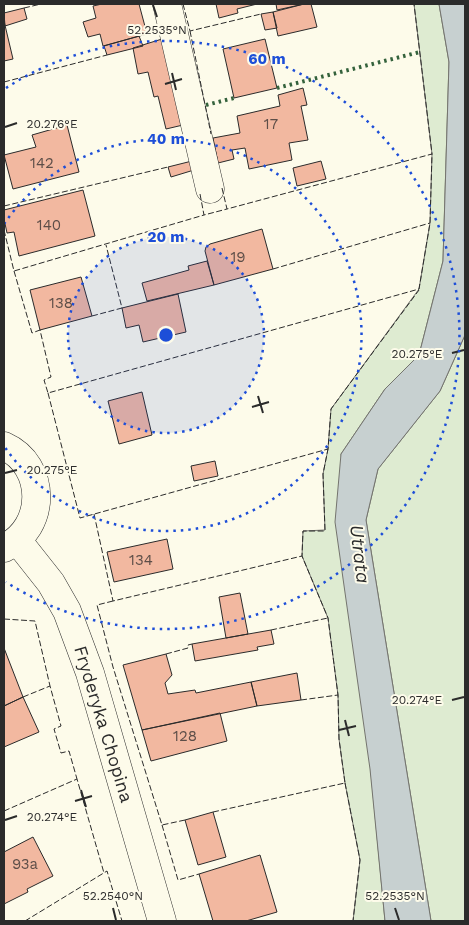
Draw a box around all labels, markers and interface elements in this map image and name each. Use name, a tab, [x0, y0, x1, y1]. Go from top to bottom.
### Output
text: 52.2535°N	[127, 23, 187, 37]
text: 60 m	[248, 50, 286, 68]
house number: 17	[264, 115, 278, 133]
text: 20.276°E	[26, 117, 78, 131]
text: 40 m	[147, 130, 185, 148]
house number: 142	[30, 154, 54, 172]
house number: 140	[37, 216, 61, 234]
text: 20 m	[147, 228, 185, 246]
house number: 19	[230, 248, 246, 266]
house number: 138	[49, 294, 73, 312]
centre of rings	[157, 326, 175, 344]
text: 20.275°E	[391, 347, 443, 361]
text: 20.275°E	[26, 463, 78, 477]
water label: Utrata	[345, 523, 375, 585]
house number: 134	[129, 551, 153, 569]
street label: Fryderyka Chopina	[70, 643, 138, 805]
text: 20.274°E	[392, 693, 443, 707]
house number: 128	[173, 727, 197, 745]
text: 20.274°E	[27, 810, 78, 824]
house number: 93a	[12, 855, 39, 873]
text: 52.2540°N	[83, 889, 143, 903]
text: 52.2535°N	[365, 889, 425, 903]

